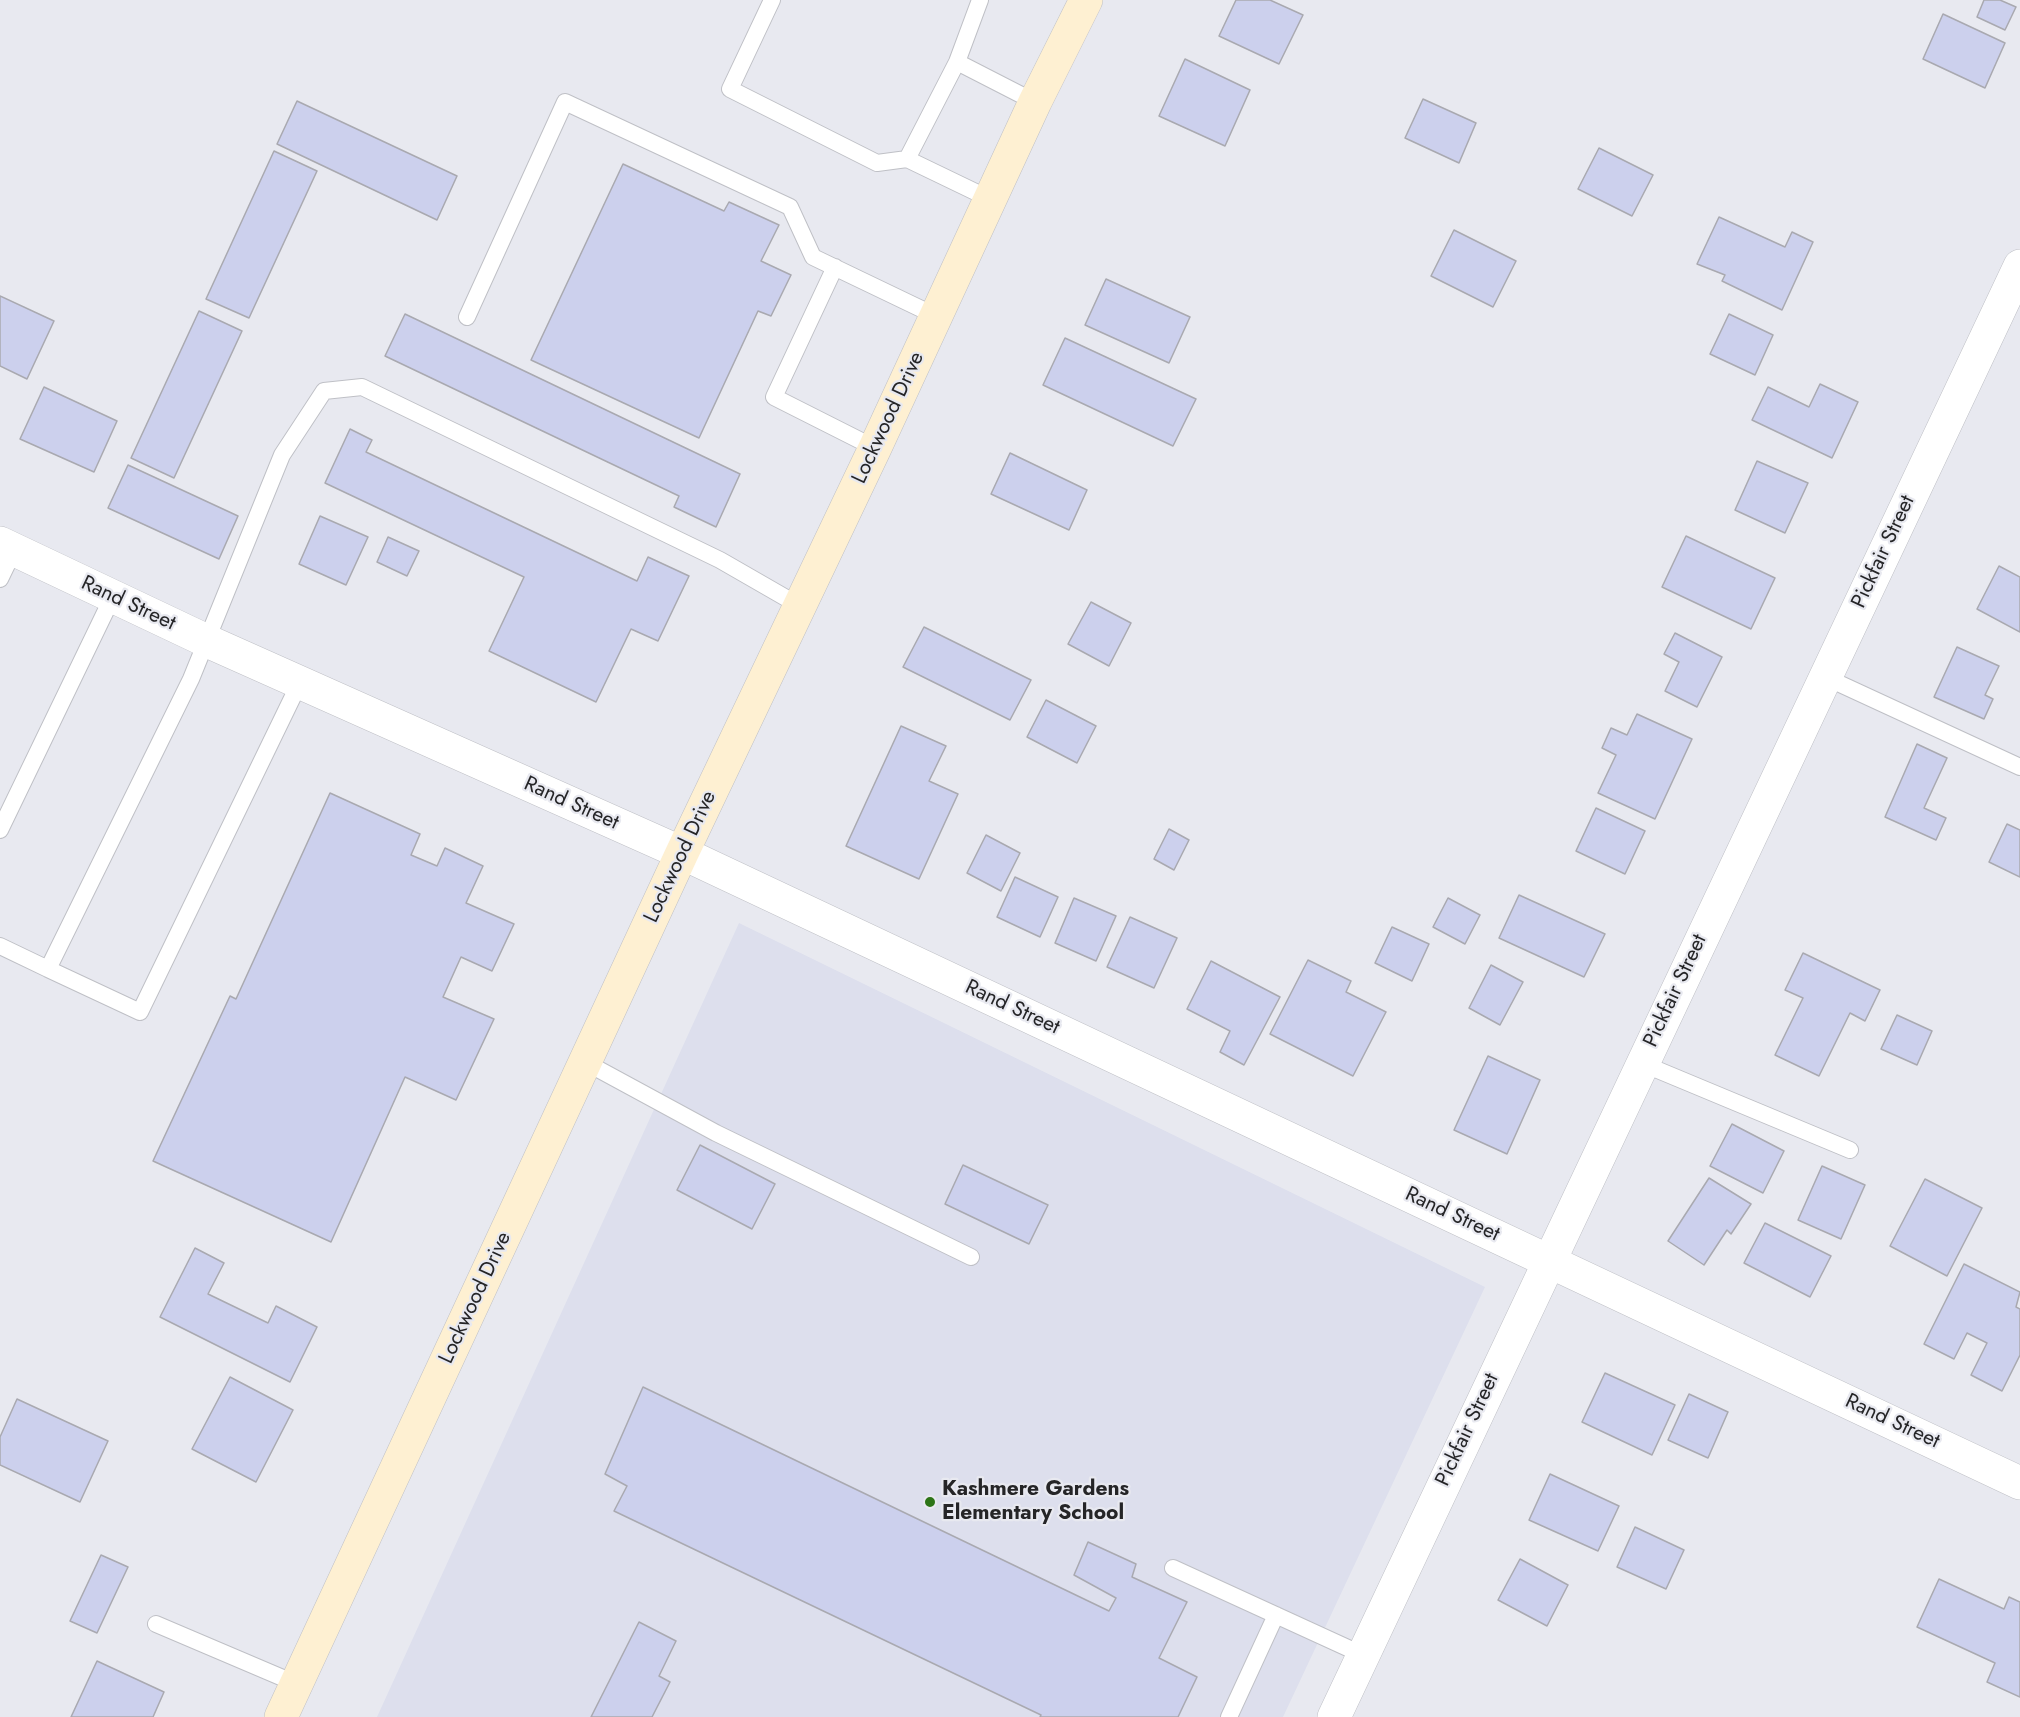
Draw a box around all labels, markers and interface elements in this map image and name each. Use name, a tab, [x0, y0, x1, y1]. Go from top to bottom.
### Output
street label: Lockwood Drive	[847, 348, 931, 488]
street label: Pickfair Street	[1847, 492, 1921, 612]
street label: Rand Street	[77, 571, 179, 637]
street label: Rand Street	[520, 772, 622, 836]
street label: Lockwood Drive	[639, 787, 723, 927]
street label: Pickfair Street	[1639, 931, 1713, 1051]
street label: Rand Street	[961, 975, 1063, 1041]
street label: Rand Street	[1401, 1182, 1503, 1248]
street label: Lockwood Drive	[434, 1228, 518, 1368]
street label: Pickfair Street	[1431, 1370, 1505, 1490]
street label: Rand Street	[1841, 1389, 1943, 1455]
place label: Kashmere Gardens Elementary School	[942, 1477, 1129, 1527]
marker: Kashmere Gardens Elementary School	[923, 1495, 937, 1509]

